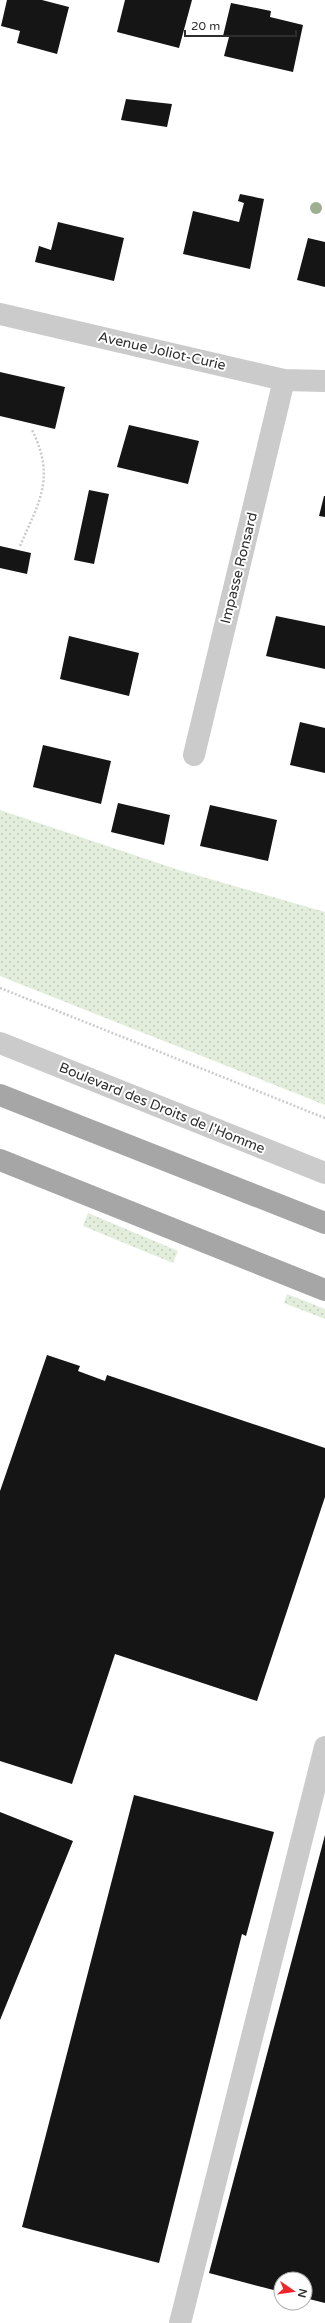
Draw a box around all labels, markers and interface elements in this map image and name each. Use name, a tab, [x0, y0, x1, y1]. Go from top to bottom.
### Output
scale bar	[185, 12, 296, 38]
text: 20 m	[191, 19, 220, 33]
street label: Avenue Joliot-Curie	[97, 328, 227, 374]
street label: Impasse Ronsard	[217, 511, 261, 625]
street label: Boulevard des Droits de l'Homme	[56, 1059, 268, 1157]
north arrow	[273, 2271, 313, 2311]
text: N	[295, 2287, 310, 2299]

